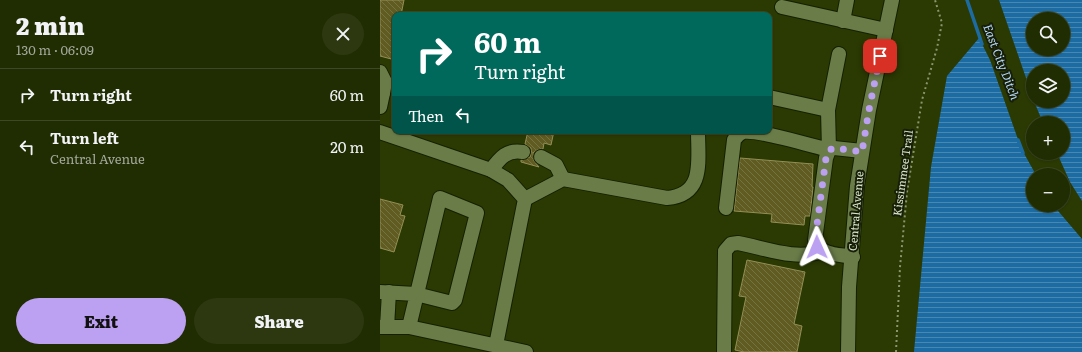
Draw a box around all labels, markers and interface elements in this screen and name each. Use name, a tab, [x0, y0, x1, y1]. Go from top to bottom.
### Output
text: 2 min	[16, 7, 85, 42]
map controls	[1026, 12, 1070, 212]
button: search	[1026, 12, 1070, 56]
button: close	[322, 13, 364, 55]
text: 60 m	[474, 20, 541, 62]
water label: East City Ditch	[979, 21, 1025, 102]
icon: right	[408, 28, 460, 80]
pin	[863, 39, 897, 73]
text: 130 m · 06:09	[16, 40, 94, 59]
icon: arrive	[869, 45, 891, 67]
text: Turn right	[474, 58, 565, 85]
button: layers	[1026, 64, 1070, 108]
text: Turn right	[50, 83, 132, 106]
text: 60 m	[330, 83, 364, 106]
icon: right	[16, 84, 38, 106]
text: Then	[408, 104, 444, 127]
icon: left	[452, 104, 474, 126]
button: +	[1026, 116, 1070, 160]
text: Turn left	[50, 126, 119, 149]
street label: Kissimmee Trail	[888, 129, 916, 217]
text: 20 m	[330, 135, 364, 158]
icon: left	[16, 136, 38, 158]
text: Central Avenue	[50, 149, 145, 168]
button: −	[1026, 168, 1070, 212]
street label: Central Avenue	[844, 170, 866, 252]
position arrow	[796, 226, 838, 268]
button: Exit	[16, 298, 186, 344]
button: Share	[194, 298, 364, 344]

